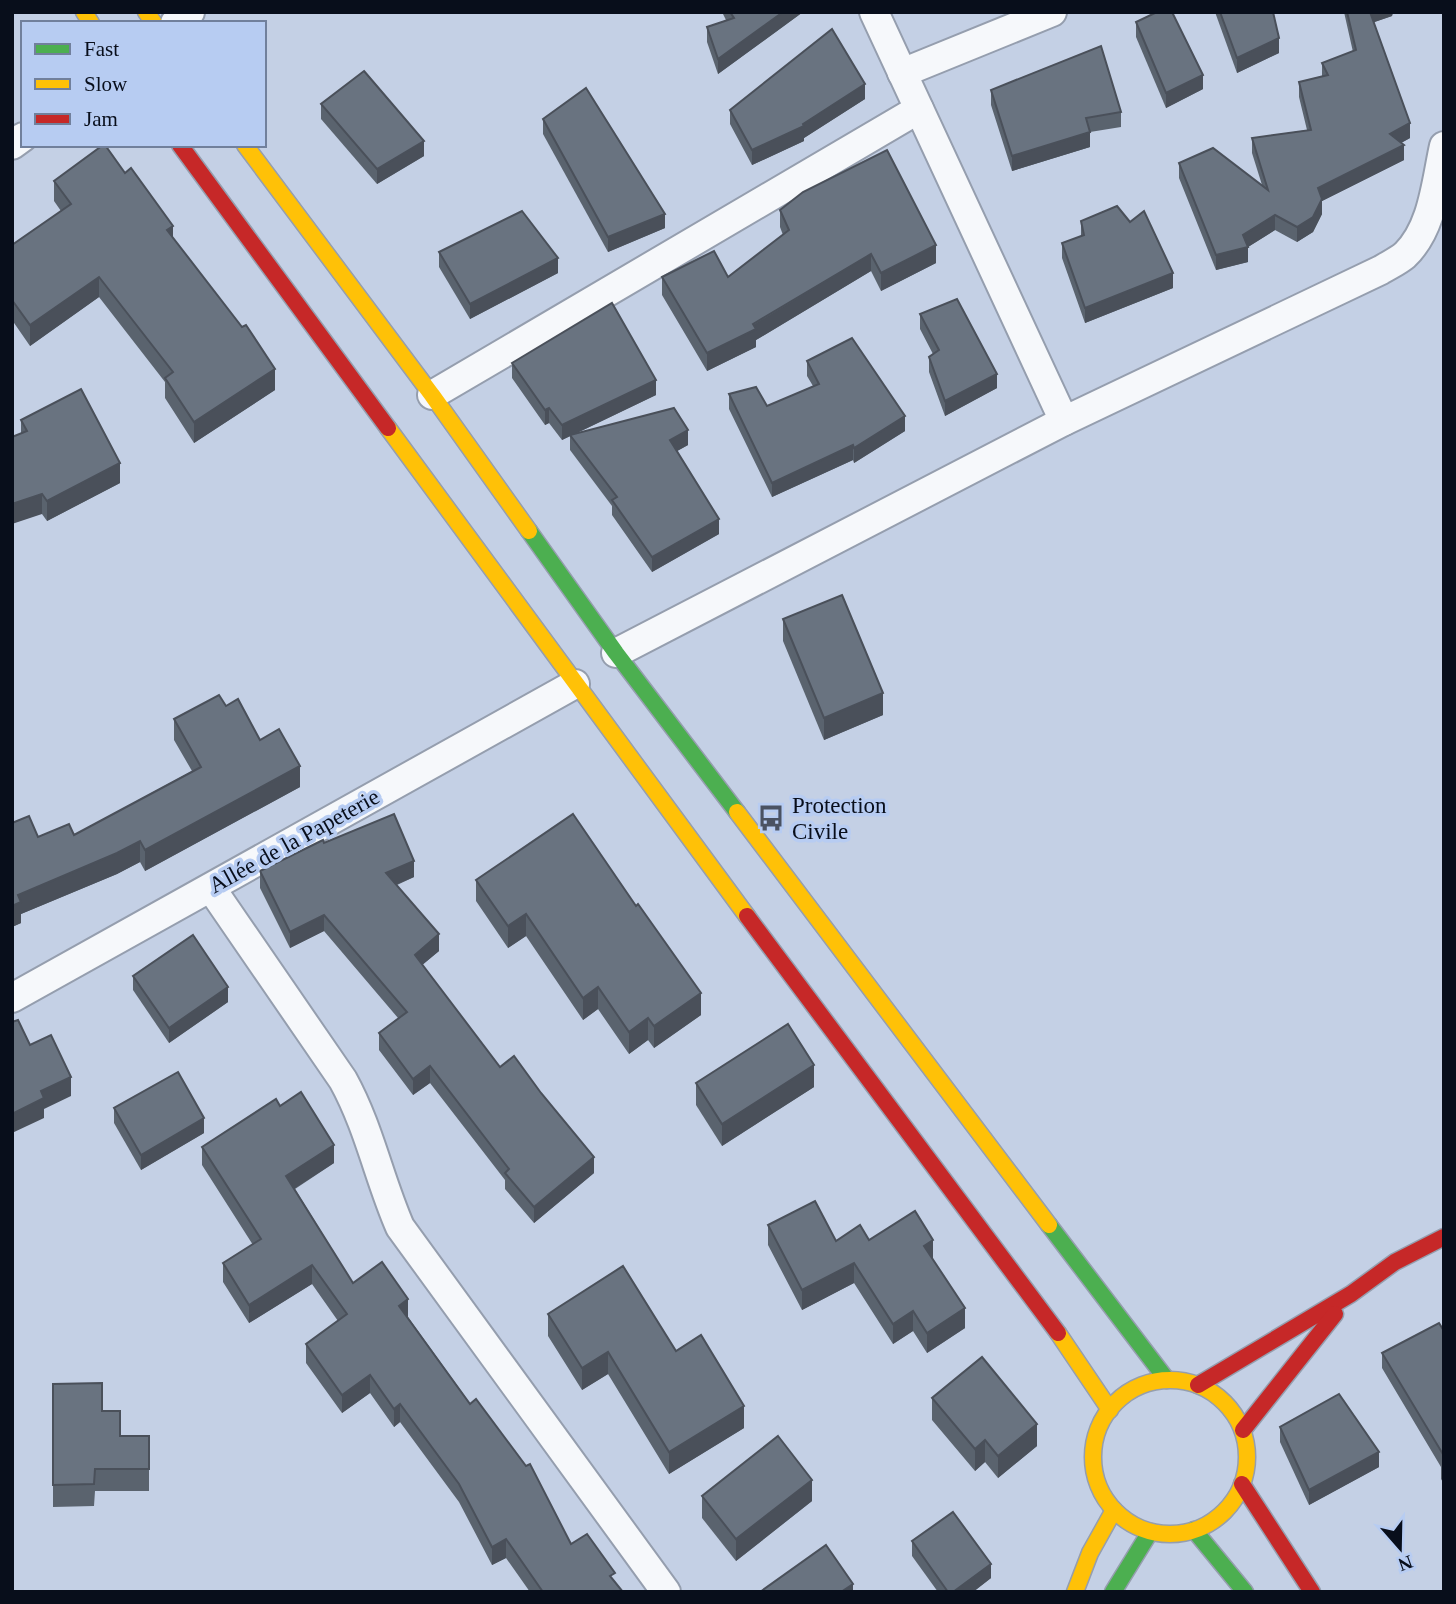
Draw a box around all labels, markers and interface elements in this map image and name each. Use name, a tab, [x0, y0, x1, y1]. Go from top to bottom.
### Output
legend	[21, 21, 266, 147]
text: Fast	[84, 37, 119, 61]
text: Slow	[84, 72, 128, 96]
text: Jam	[84, 107, 118, 131]
street label: Allée de la Papeterie	[204, 784, 384, 898]
place label: Protection Civile	[792, 793, 887, 844]
bus stop icon: Protection Civile	[756, 803, 786, 833]
north arrow	[1365, 1513, 1435, 1583]
text: N	[1395, 1551, 1416, 1576]

